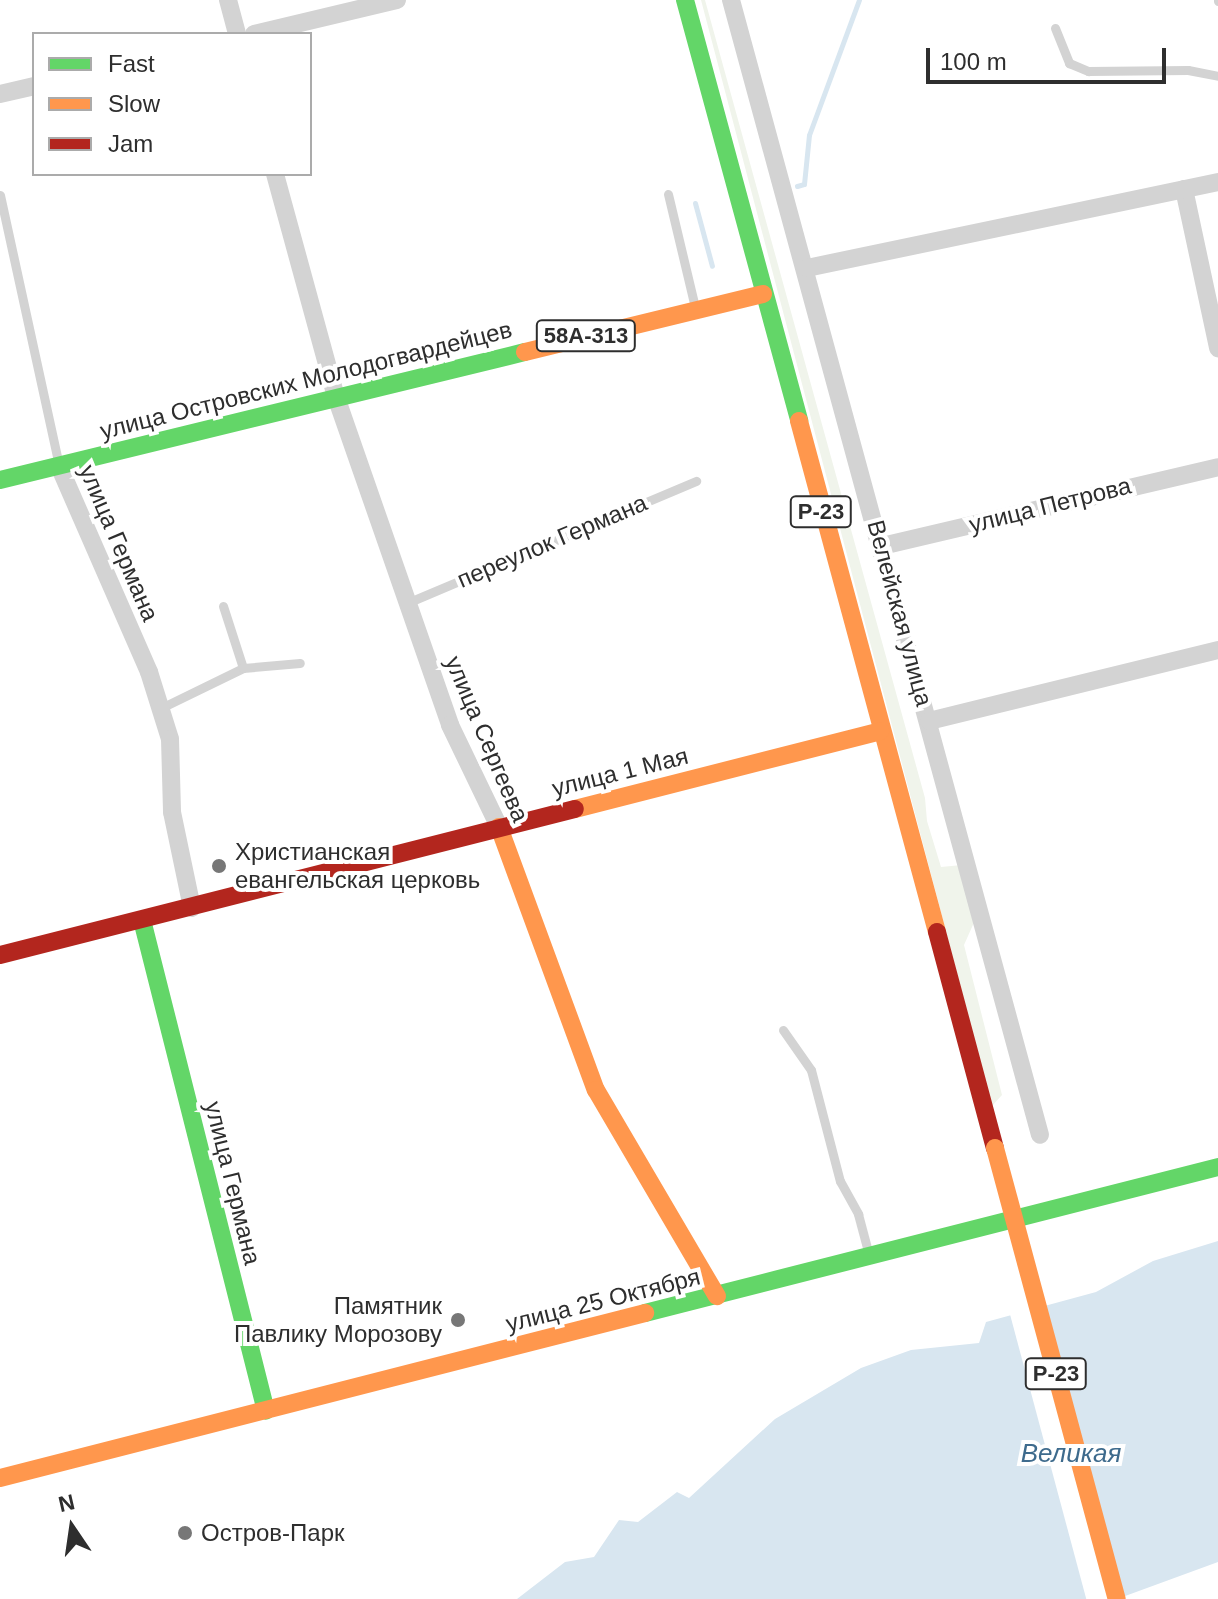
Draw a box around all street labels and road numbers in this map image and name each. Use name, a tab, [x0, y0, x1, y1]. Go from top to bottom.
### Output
street label: улица Островских Молодогвардейцев	[97, 315, 515, 445]
road number: 58А-313	[534, 318, 638, 354]
street label: улица Германа	[73, 460, 165, 626]
street label: улица Петрова	[966, 471, 1134, 539]
street label: переулок Германа	[453, 488, 651, 594]
road number: Р-23	[789, 494, 853, 530]
street label: Велейская улица	[861, 517, 939, 709]
street label: улица Сергеева	[439, 652, 535, 826]
street label: улица 1 Мая	[549, 741, 691, 803]
street label: улица Германа	[199, 1098, 267, 1268]
street label: улица 25 Октября	[503, 1262, 703, 1338]
road number: Р-23	[1024, 1356, 1088, 1392]

